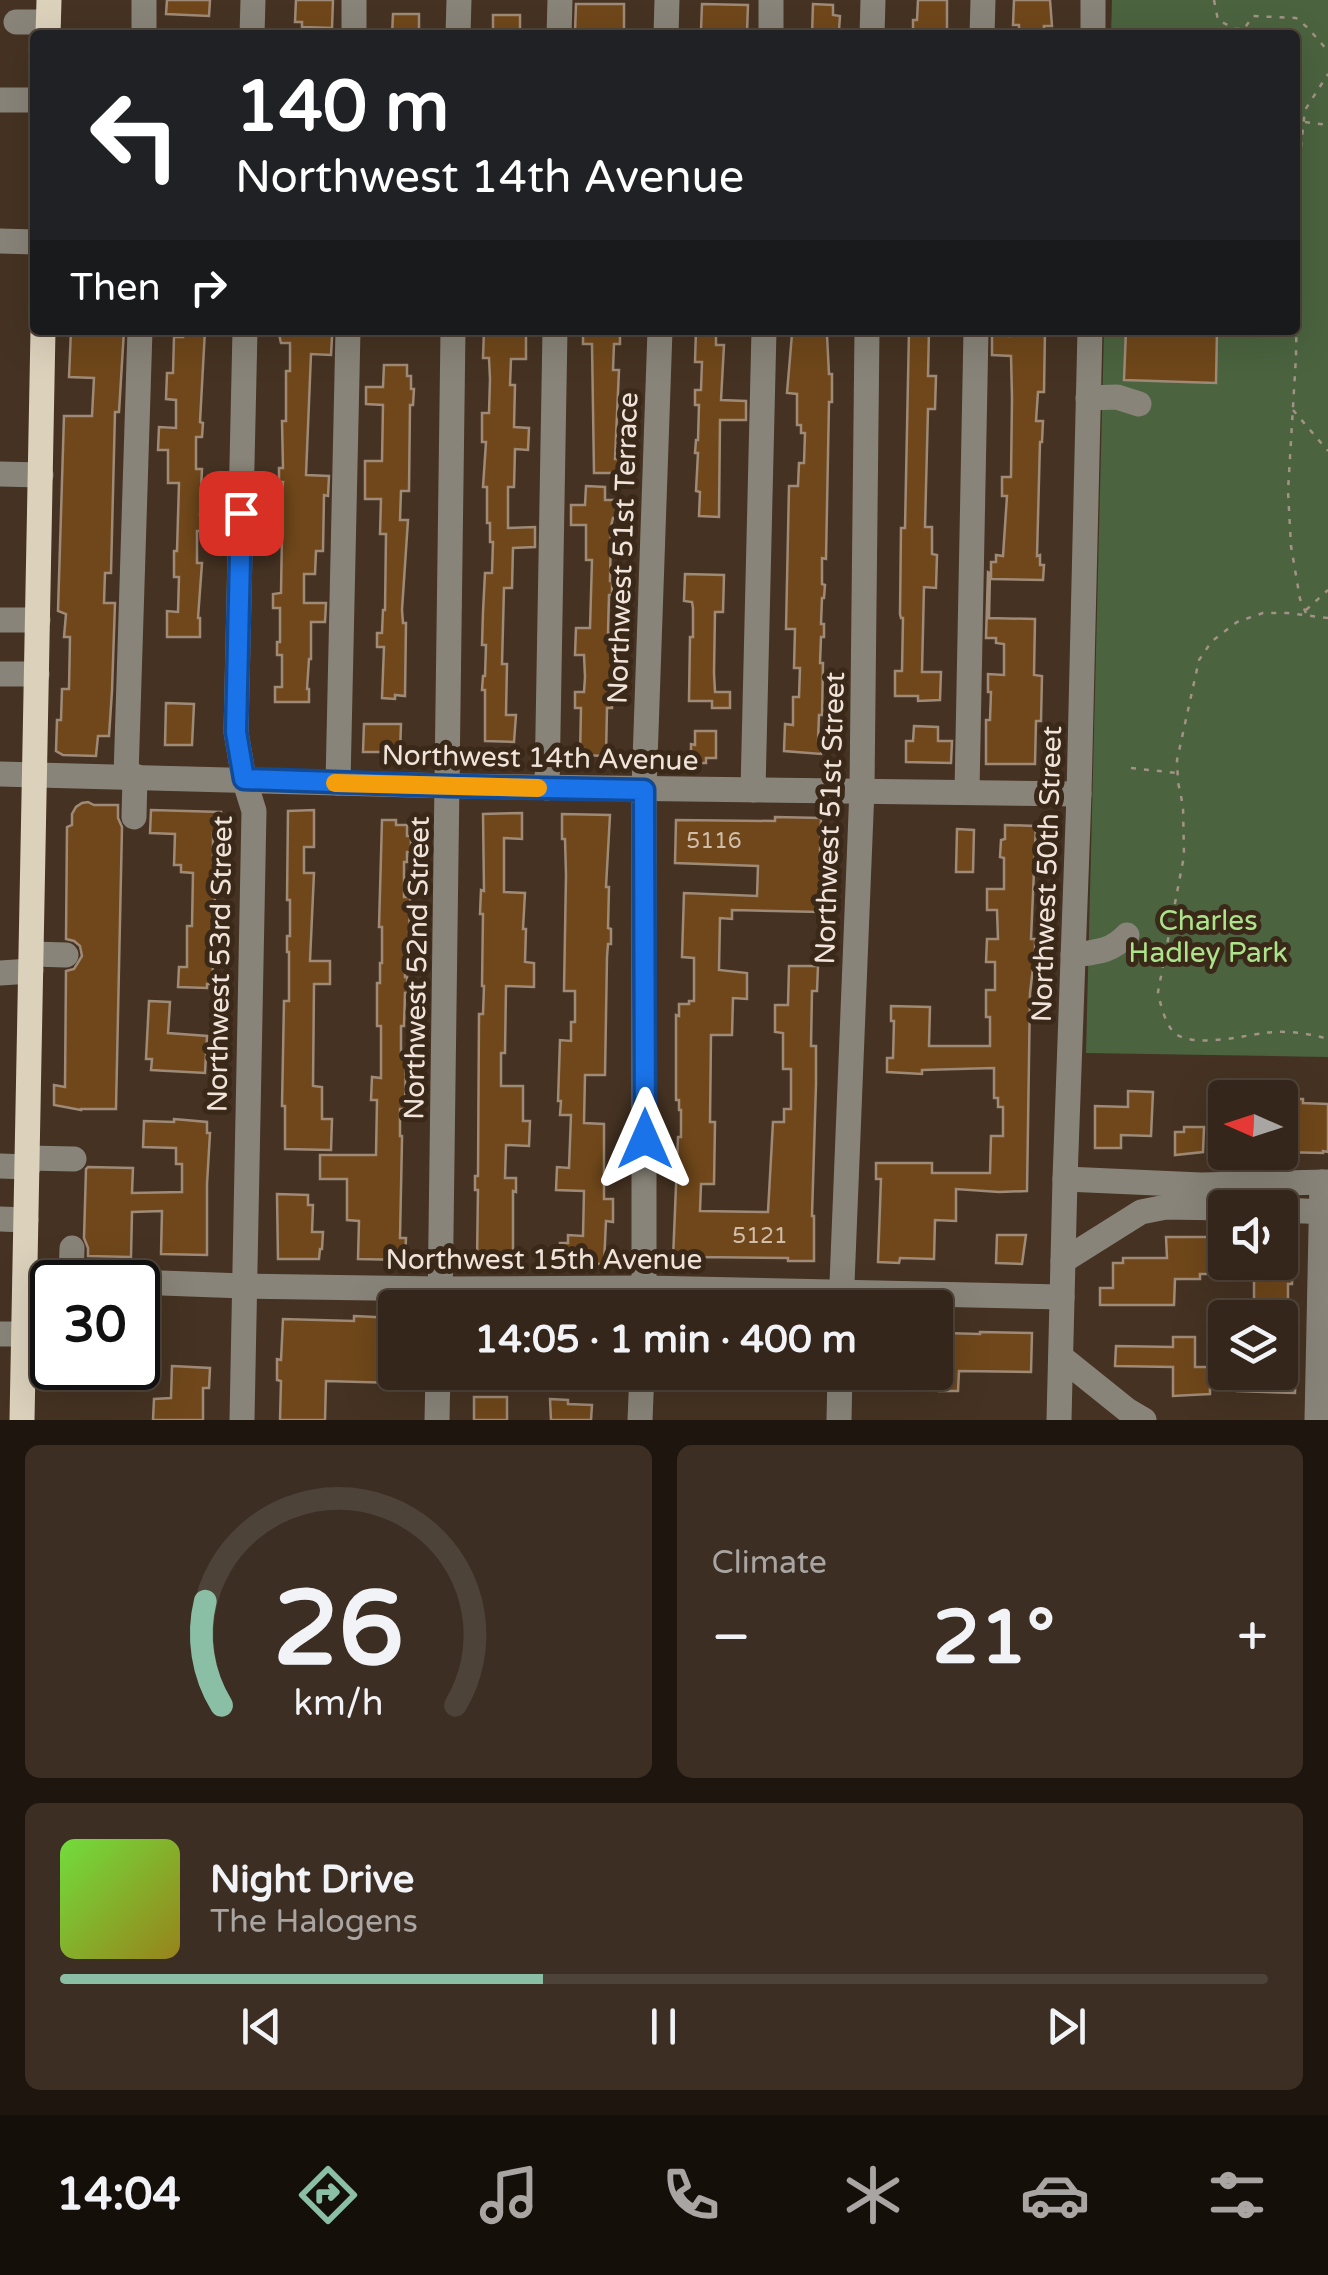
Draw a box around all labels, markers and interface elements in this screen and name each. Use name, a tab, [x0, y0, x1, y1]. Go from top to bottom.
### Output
text: 140 m	[235, 66, 449, 150]
icon: left	[70, 70, 200, 200]
text: Northwest 14th Avenue	[235, 151, 744, 205]
icon: right	[181, 260, 236, 315]
text: Then	[70, 265, 161, 311]
street label: Northwest 51st Terrace	[601, 392, 645, 704]
pin	[199, 471, 284, 556]
icon: arrive	[214, 486, 269, 541]
street label: Northwest 51st Street	[808, 671, 852, 965]
street label: Northwest 50th Street	[1025, 725, 1069, 1023]
street label: Northwest 14th Avenue	[381, 738, 699, 778]
street label: Northwest 53rd Street	[200, 815, 240, 1113]
street label: Northwest 52nd Street	[397, 816, 437, 1120]
house number: 5116	[686, 828, 742, 854]
park label: Charles Hadley Park	[1128, 904, 1288, 970]
north arrow	[1208, 1080, 1298, 1170]
map controls	[1208, 1080, 1298, 1390]
position arrow	[593, 1087, 697, 1191]
button: sound	[1208, 1190, 1298, 1280]
house number: 5121	[732, 1223, 788, 1249]
street label: Northwest 15th Avenue	[386, 1243, 702, 1277]
speed limit sign: 30	[30, 1260, 160, 1390]
button: layers	[1208, 1300, 1298, 1390]
text: 14:05 · 1 min · 400 m	[474, 1317, 857, 1363]
text: Climate	[712, 1544, 827, 1582]
text: 26	[273, 1568, 404, 1693]
text: 21°	[933, 1593, 1055, 1683]
text: −	[712, 1605, 751, 1671]
text: +	[1237, 1605, 1268, 1671]
text: km/h	[293, 1682, 383, 1725]
text: Night Drive	[210, 1857, 414, 1903]
text: The Halogens	[210, 1903, 418, 1941]
icon: previous	[234, 1999, 289, 2054]
icon: pause	[636, 1999, 691, 2054]
icon: next	[1039, 1999, 1094, 2054]
icon: directions	[293, 2160, 363, 2230]
icon: music	[474, 2160, 544, 2230]
icon: phone	[656, 2160, 726, 2230]
icon: climate	[838, 2160, 908, 2230]
icon: car	[1020, 2160, 1090, 2230]
icon: filters	[1202, 2160, 1272, 2230]
text: 14:04	[56, 2168, 181, 2222]

